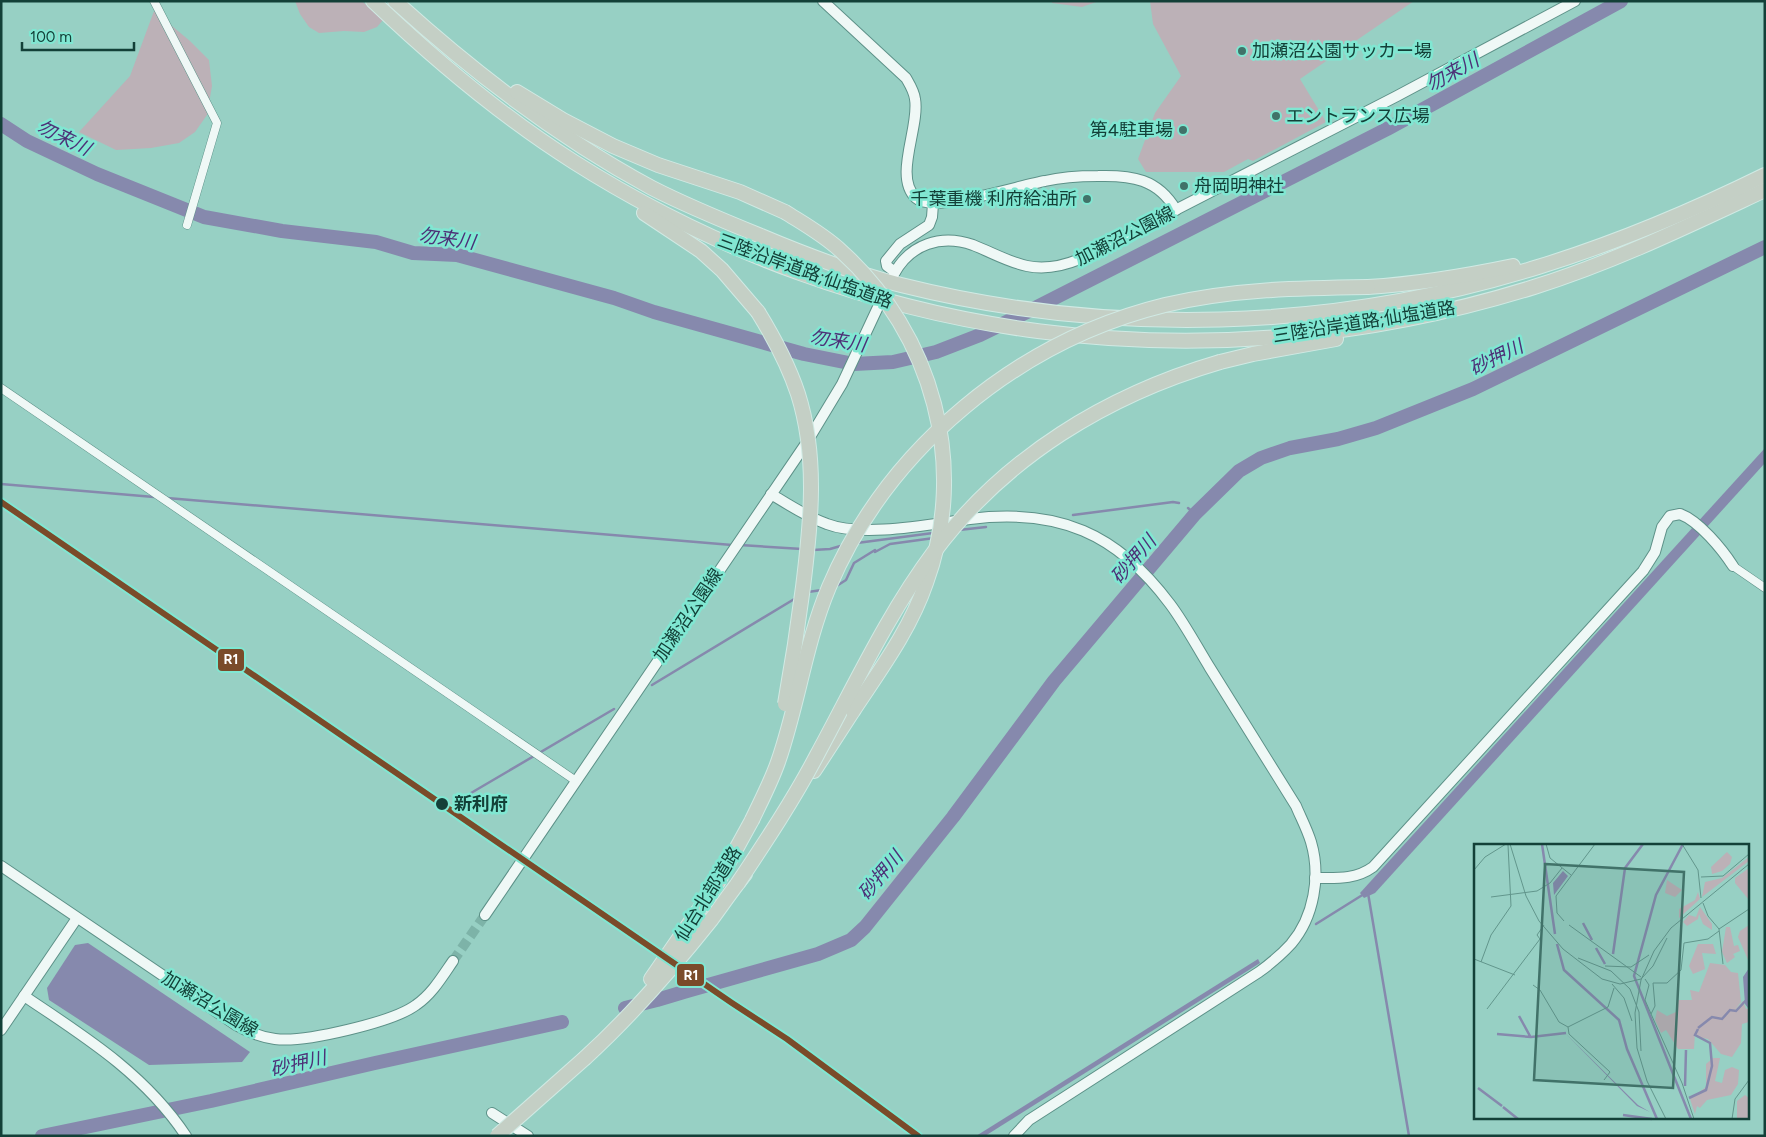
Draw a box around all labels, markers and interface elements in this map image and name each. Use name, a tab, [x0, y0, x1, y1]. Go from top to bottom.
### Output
scale bar	[22, 20, 135, 52]
text: 100 m	[30, 28, 72, 46]
place label: 加瀬沼公園サッカー場	[1252, 40, 1432, 62]
marker: 加瀬沼公園サッカー場	[1236, 45, 1248, 57]
water label: 勿来川	[1422, 48, 1484, 96]
place label: エントランス広場	[1286, 105, 1430, 127]
marker: エントランス広場	[1270, 110, 1282, 122]
water label: 勿来川	[33, 115, 96, 161]
place label: 第4駐車場	[1090, 119, 1173, 141]
marker: 第4駐車場	[1177, 124, 1189, 136]
place label: 舟岡明神社	[1194, 175, 1284, 197]
marker: 舟岡明神社	[1178, 180, 1190, 192]
place label: 千葉重機 利府給油所	[911, 188, 1077, 210]
marker: 千葉重機 利府給油所	[1081, 193, 1093, 205]
street label: 加瀬沼公園線	[1072, 202, 1178, 270]
water label: 勿来川	[417, 223, 479, 254]
street label: 三陸沿岸道路;仙塩道路	[714, 229, 896, 313]
street label: 三陸沿岸道路;仙塩道路	[1271, 297, 1457, 347]
water label: 勿来川	[808, 325, 870, 357]
water label: 砂押川	[1466, 334, 1529, 380]
water label: 砂押川	[1106, 529, 1162, 588]
street label: 加瀬沼公園線	[649, 564, 727, 666]
line badge: R1	[217, 648, 245, 672]
text: R1	[224, 651, 238, 668]
place label: 新利府	[454, 793, 508, 815]
marker: 新利府	[434, 796, 450, 812]
street label: 仙台北部道路	[670, 842, 746, 946]
inset map	[1474, 844, 1748, 1120]
water label: 砂押川	[853, 845, 909, 905]
line badge: R1	[676, 963, 705, 987]
street label: 加瀬沼公園線	[158, 967, 262, 1041]
text: R1	[684, 967, 698, 984]
water label: 砂押川	[268, 1045, 330, 1081]

